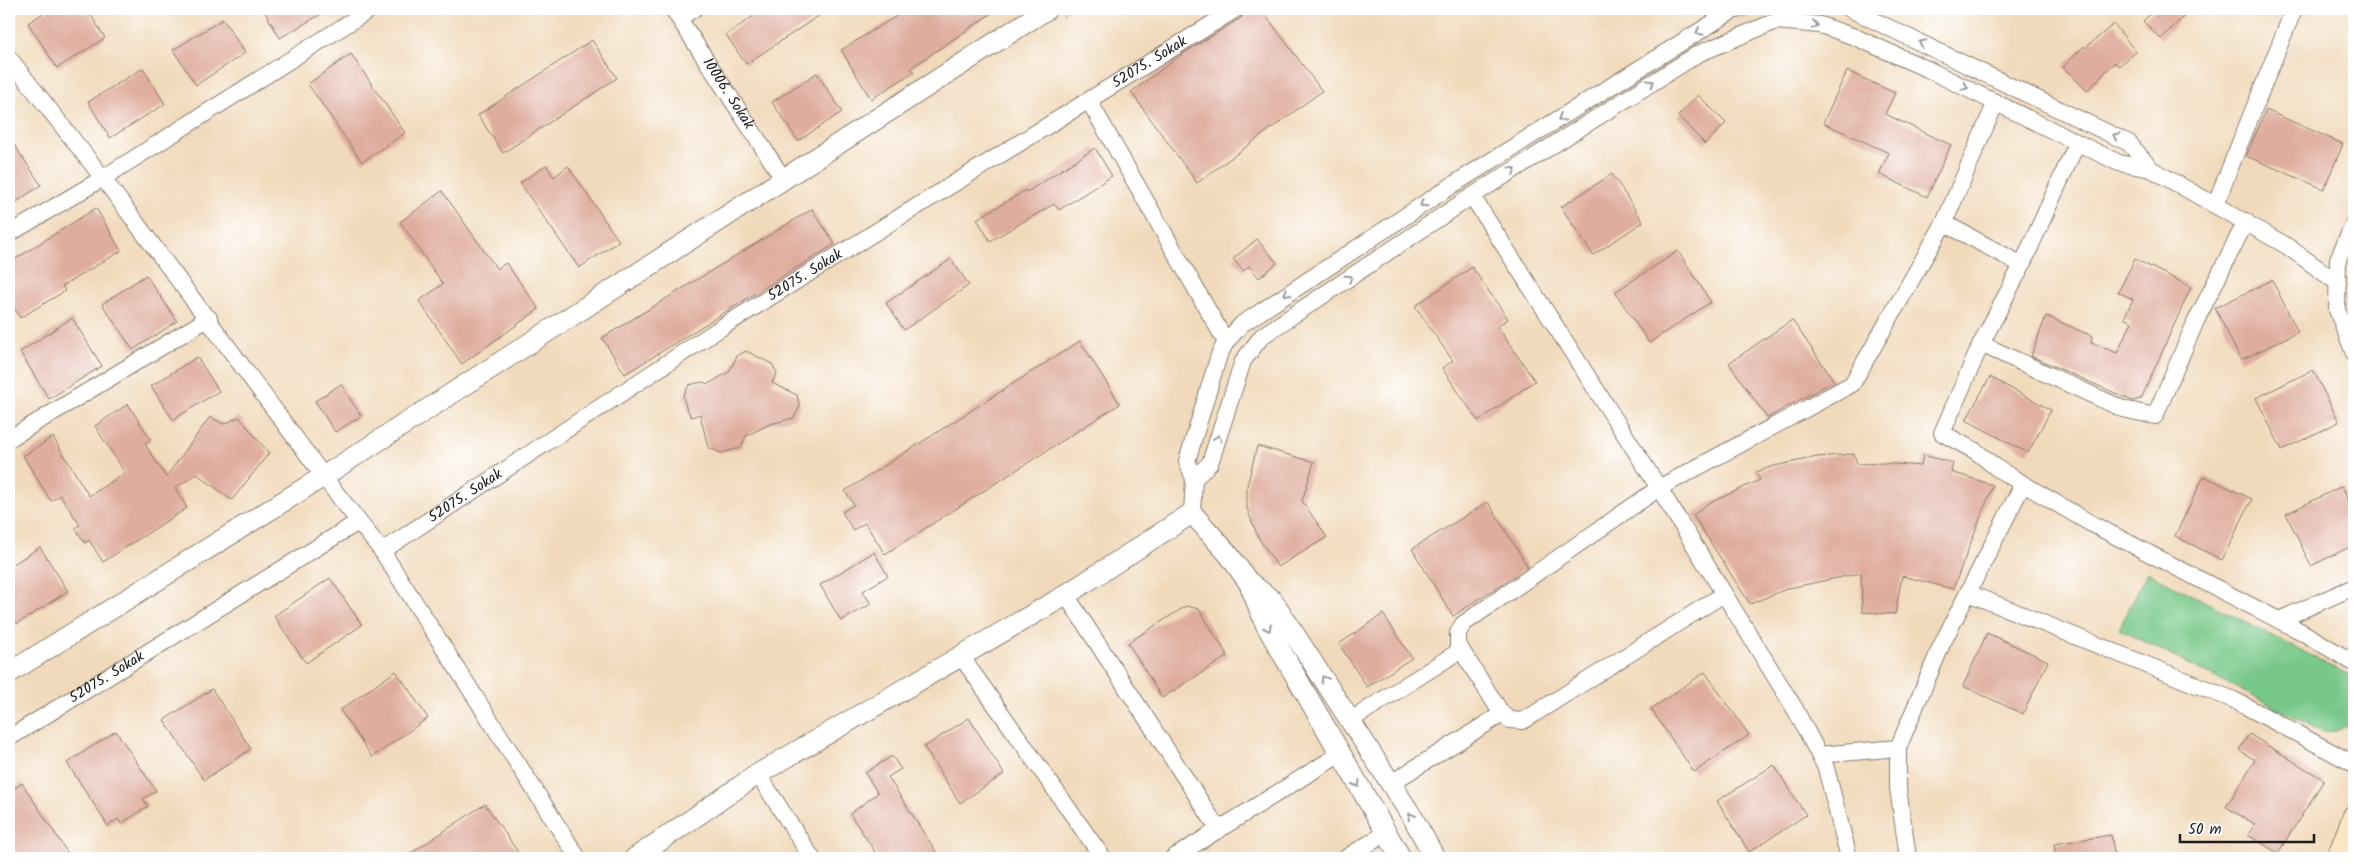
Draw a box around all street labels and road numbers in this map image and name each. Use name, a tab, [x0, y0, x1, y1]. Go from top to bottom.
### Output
street label: 52075. Sokak	[1107, 29, 1193, 95]
street label: 10006. Sokak	[696, 53, 761, 135]
street label: 52075. Sokak	[763, 243, 848, 308]
street label: 52075. Sokak	[424, 462, 508, 529]
street label: 52075. Sokak	[64, 644, 150, 710]

